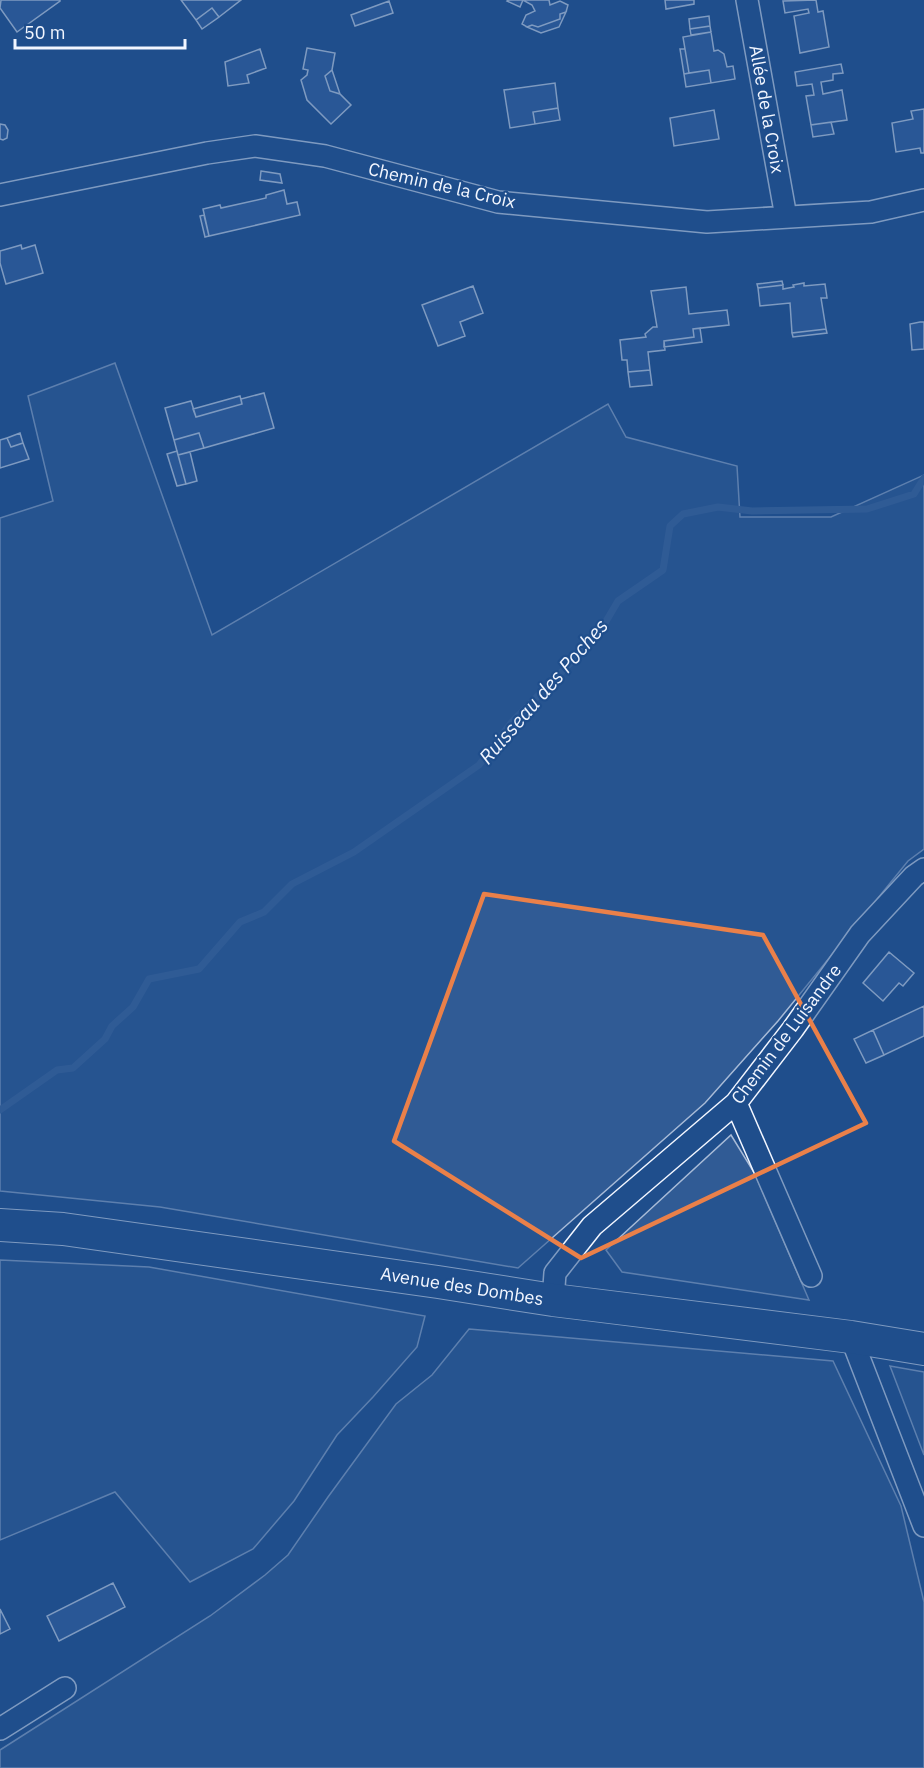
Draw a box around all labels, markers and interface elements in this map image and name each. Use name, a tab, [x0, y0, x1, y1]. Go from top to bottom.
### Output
scale bar	[15, 12, 184, 50]
text: 50 m	[24, 21, 66, 44]
street label: Allée de la Croix	[744, 43, 790, 175]
street label: Chemin de la Croix	[366, 157, 518, 213]
water label: Ruisseau des Poches	[472, 613, 614, 769]
street label: Chemin de Luisandre	[726, 959, 846, 1109]
street label: Avenue des Dombes	[379, 1262, 545, 1310]

